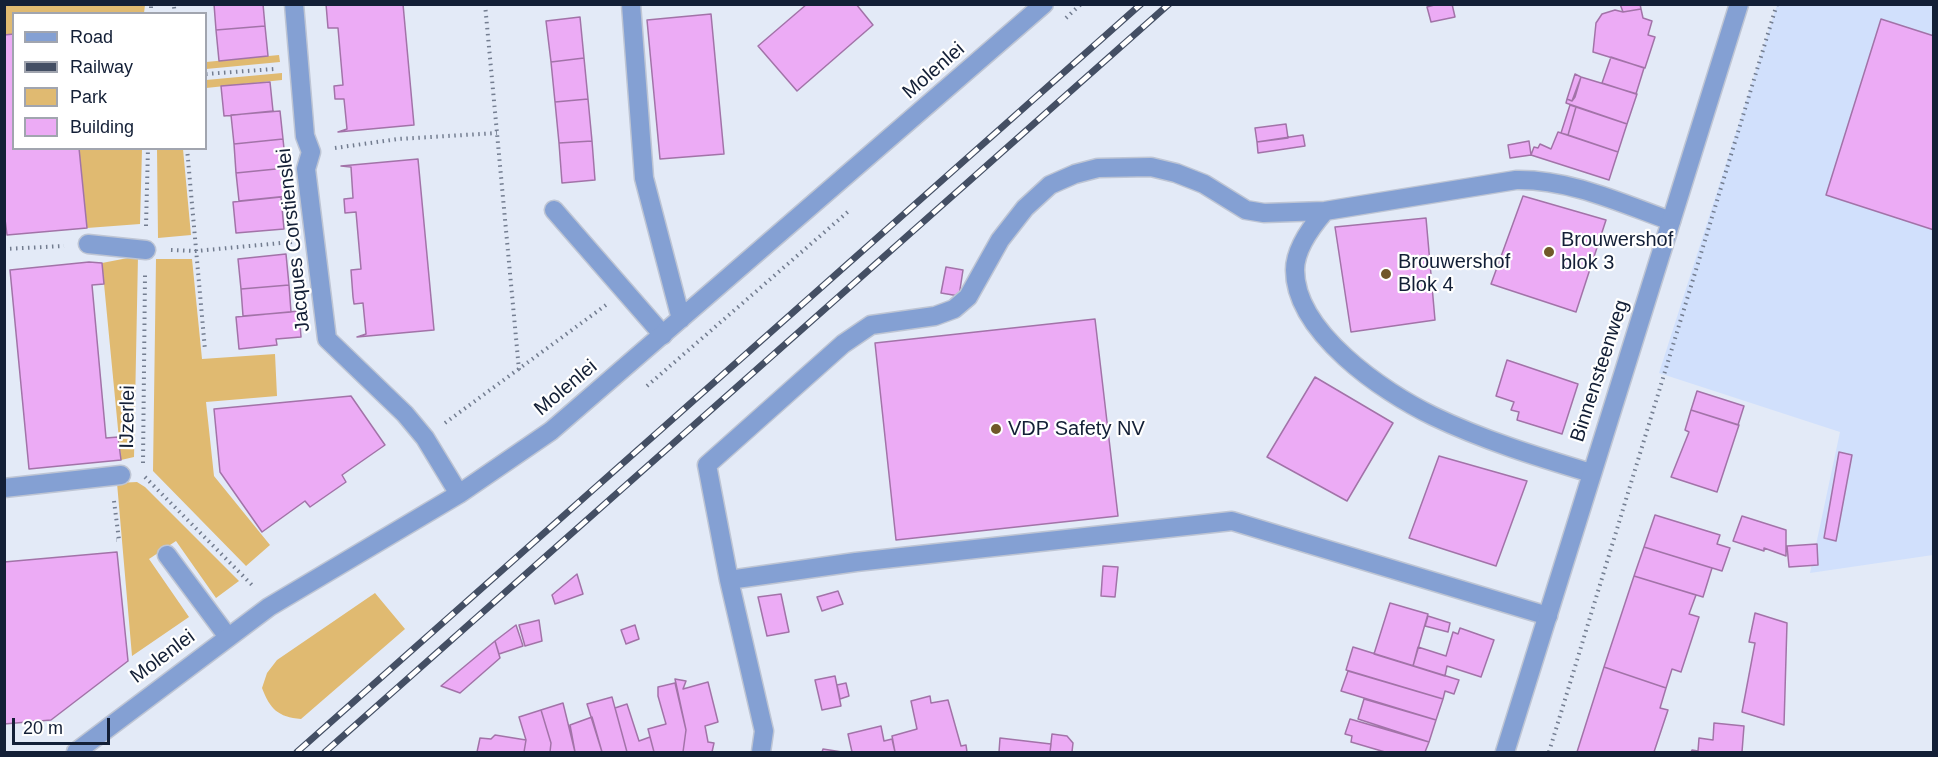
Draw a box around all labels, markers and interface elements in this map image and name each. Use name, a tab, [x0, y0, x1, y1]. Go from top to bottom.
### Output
legend	[12, 12, 207, 150]
text: Road	[70, 27, 113, 47]
street label: Molenlei	[898, 38, 970, 104]
text: Railway	[70, 57, 133, 77]
text: Park	[70, 87, 107, 107]
text: Building	[70, 117, 134, 137]
street label: Jacques Corstienslei	[272, 147, 316, 333]
place label: Brouwershof blok 3	[1561, 228, 1673, 275]
marker: Brouwershof blok 3	[1542, 245, 1556, 259]
place label: Brouwershof Blok 4	[1398, 250, 1510, 297]
marker: Brouwershof Blok 4	[1379, 267, 1393, 281]
street label: Binnensteenweg	[1566, 297, 1634, 445]
street label: Molenlei	[530, 355, 602, 421]
street label: IJzerlei	[115, 385, 141, 449]
place label: VDP Safety NV	[1008, 417, 1145, 441]
marker: VDP Safety NV	[989, 422, 1003, 436]
street label: Molenlei	[126, 625, 200, 689]
scale bar	[15, 706, 112, 744]
text: 20 m	[23, 718, 63, 738]

